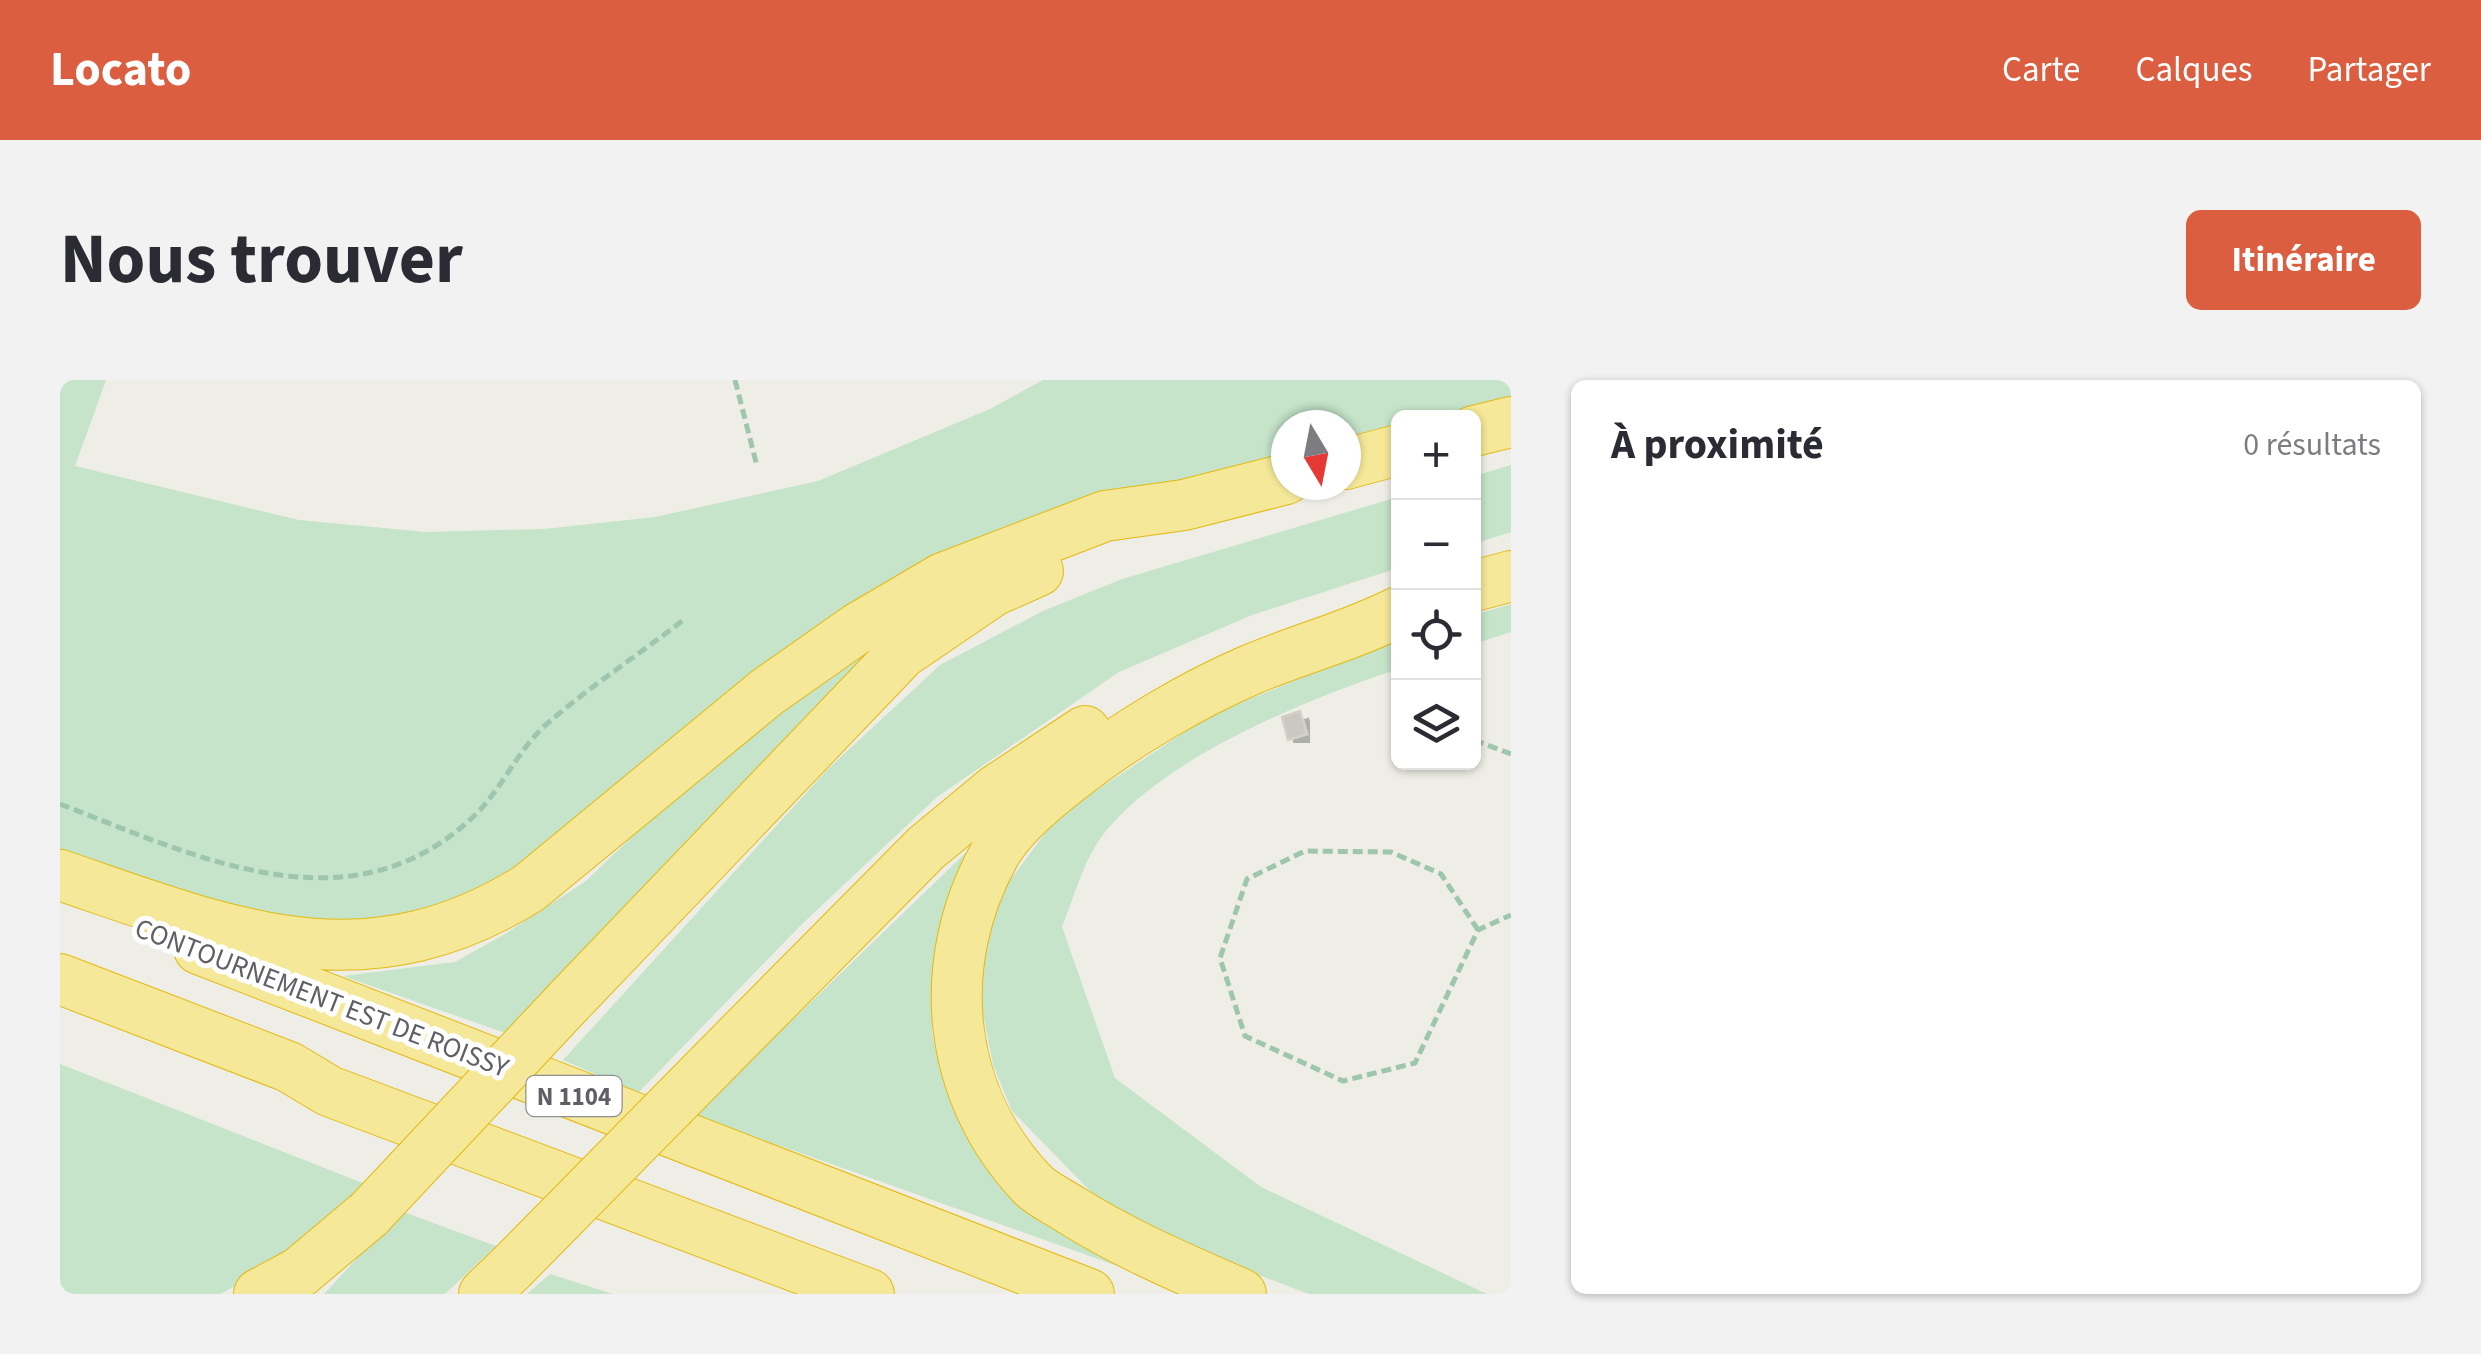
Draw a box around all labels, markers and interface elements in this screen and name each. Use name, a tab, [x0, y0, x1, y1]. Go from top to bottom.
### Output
text: Locato	[50, 36, 191, 104]
text: Carte	[2002, 45, 2080, 95]
text: Calques	[2135, 45, 2253, 95]
text: Partager	[2308, 45, 2431, 95]
text: Nous trouver	[60, 210, 463, 310]
button: Itinéraire	[2186, 210, 2421, 310]
north arrow	[1271, 410, 1361, 500]
map controls	[1391, 410, 1481, 770]
button: +	[1391, 410, 1481, 500]
text: À proximité	[1611, 415, 1824, 475]
text: 0 résultats	[2243, 422, 2381, 468]
button: −	[1391, 500, 1481, 590]
button: locate	[1391, 590, 1481, 680]
button: layers	[1391, 680, 1481, 770]
street label: CONTOURNEMENT EST DE ROISSY	[129, 908, 515, 1088]
road number: N 1104	[526, 1076, 622, 1116]

